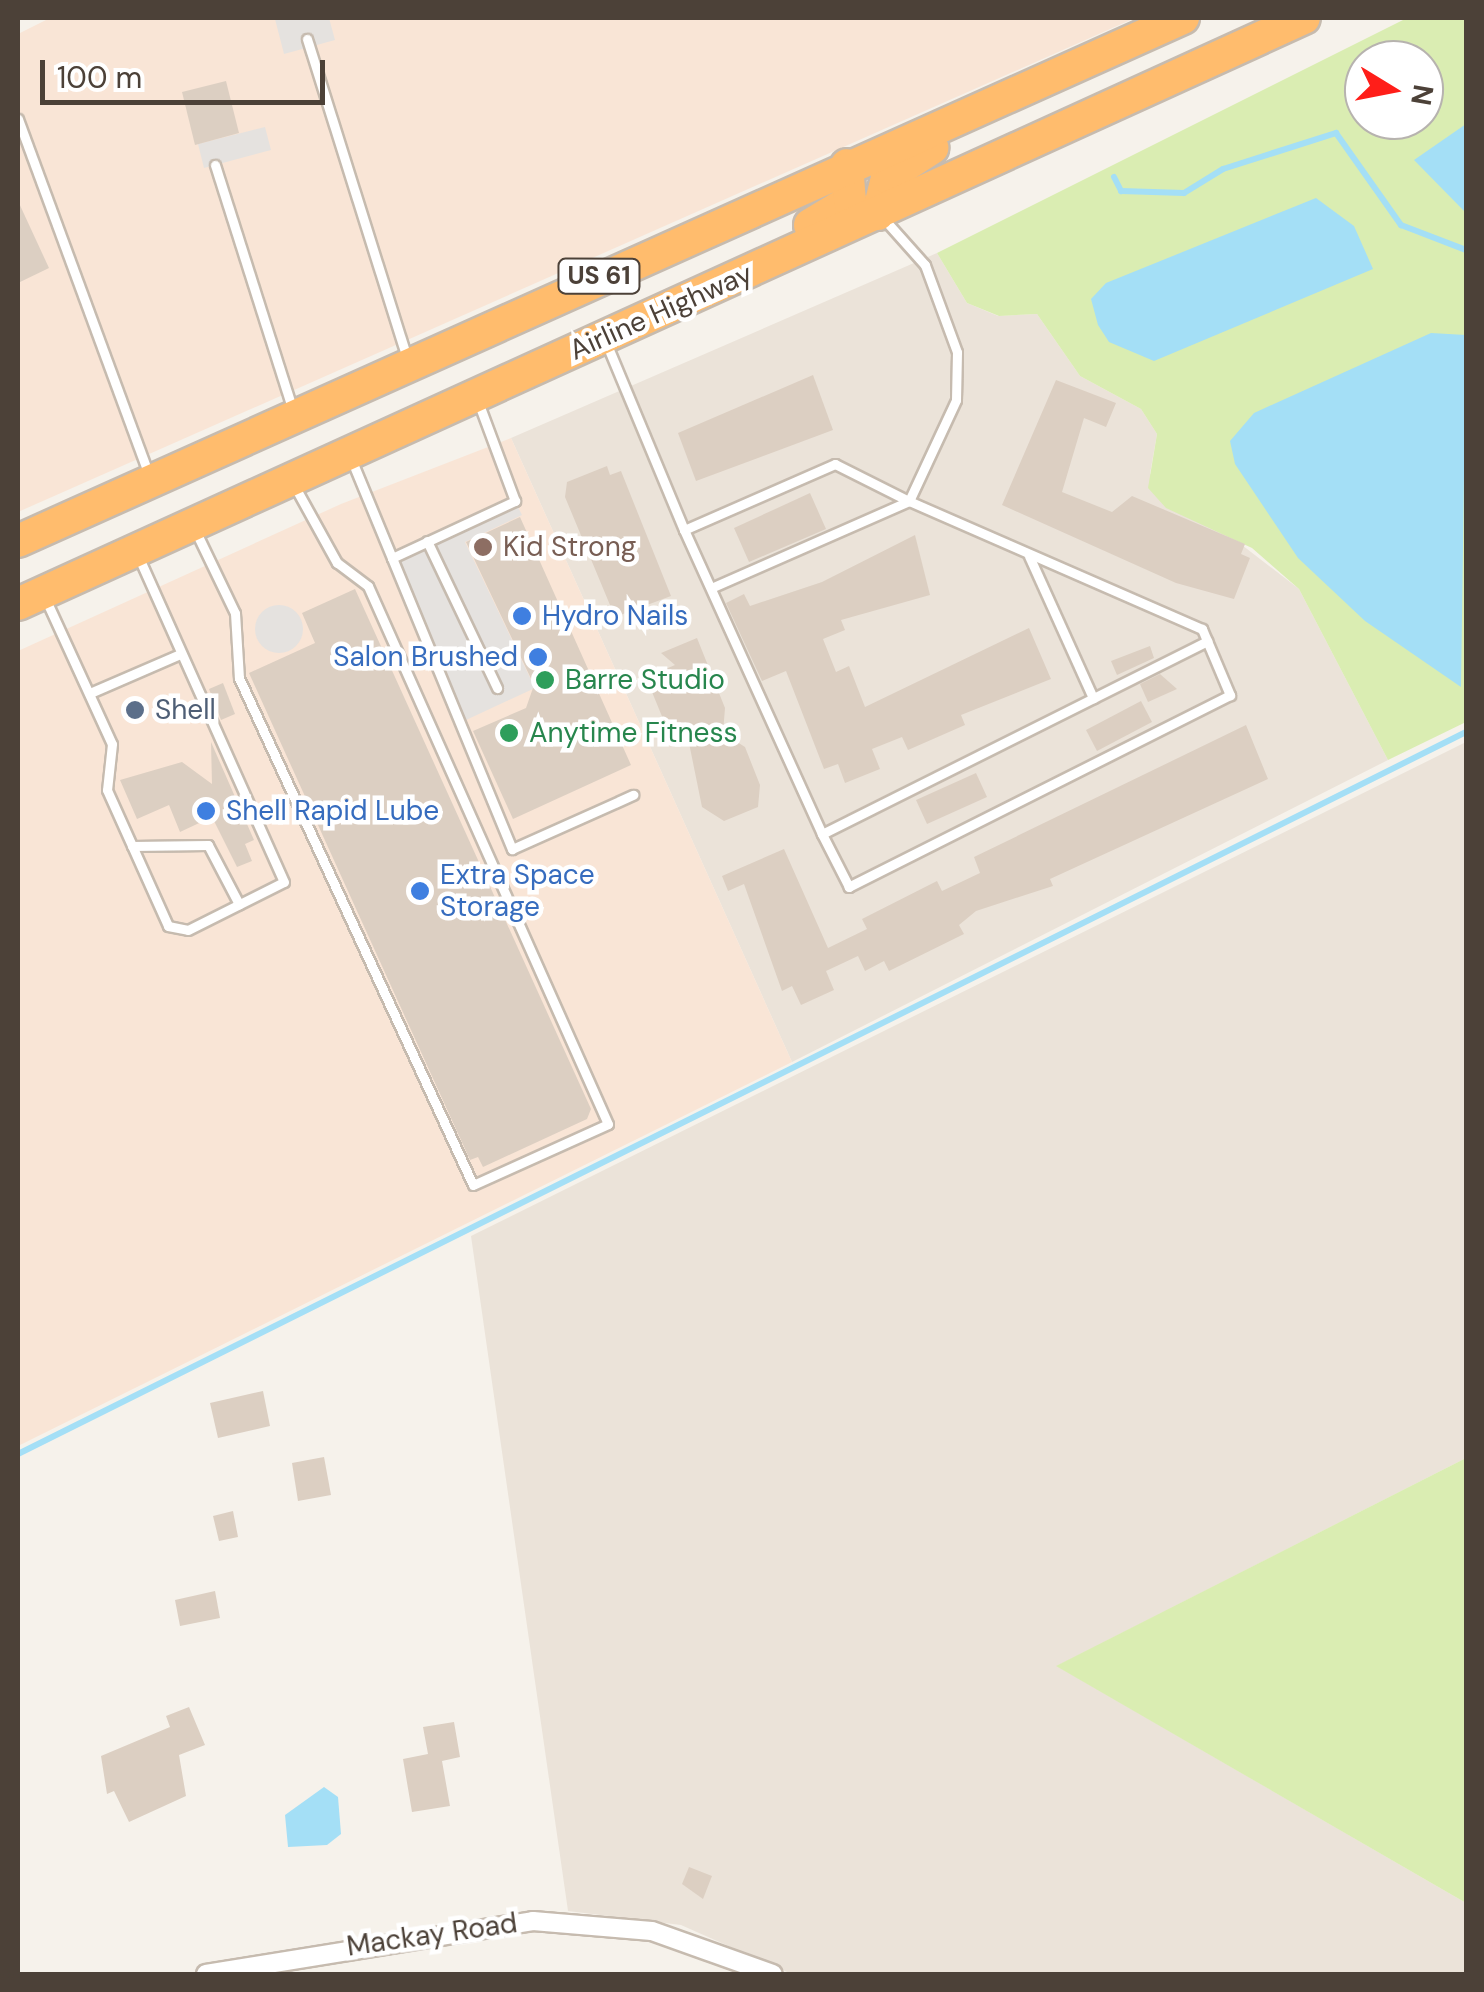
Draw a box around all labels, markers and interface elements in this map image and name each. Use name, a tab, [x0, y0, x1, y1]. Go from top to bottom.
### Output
scale bar	[45, 40, 330, 102]
north arrow	[1344, 40, 1444, 140]
text: 100 m	[57, 58, 142, 97]
text: N	[1402, 82, 1442, 108]
road number: US 61	[556, 256, 642, 296]
street label: Airline Highway	[564, 257, 758, 367]
place label: Kid Strong	[503, 530, 636, 564]
marker: Kid Strong	[472, 536, 494, 558]
place label: Hydro Nails	[542, 599, 688, 633]
marker: Hydro Nails	[511, 605, 533, 627]
place label: Salon Brushed	[333, 640, 518, 674]
marker: Salon Brushed	[527, 646, 549, 668]
place label: Barre Studio	[565, 663, 725, 697]
marker: Barre Studio	[534, 669, 556, 691]
place label: Shell	[155, 693, 216, 727]
marker: Shell	[124, 699, 146, 721]
place label: Anytime Fitness	[529, 716, 738, 750]
marker: Anytime Fitness	[498, 722, 520, 744]
place label: Shell Rapid Lube	[226, 794, 439, 828]
marker: Shell Rapid Lube	[195, 800, 217, 822]
place label: Extra Space Storage	[440, 858, 595, 924]
marker: Extra Space Storage	[409, 880, 431, 902]
street label: Mackay Road	[345, 1906, 519, 1964]

